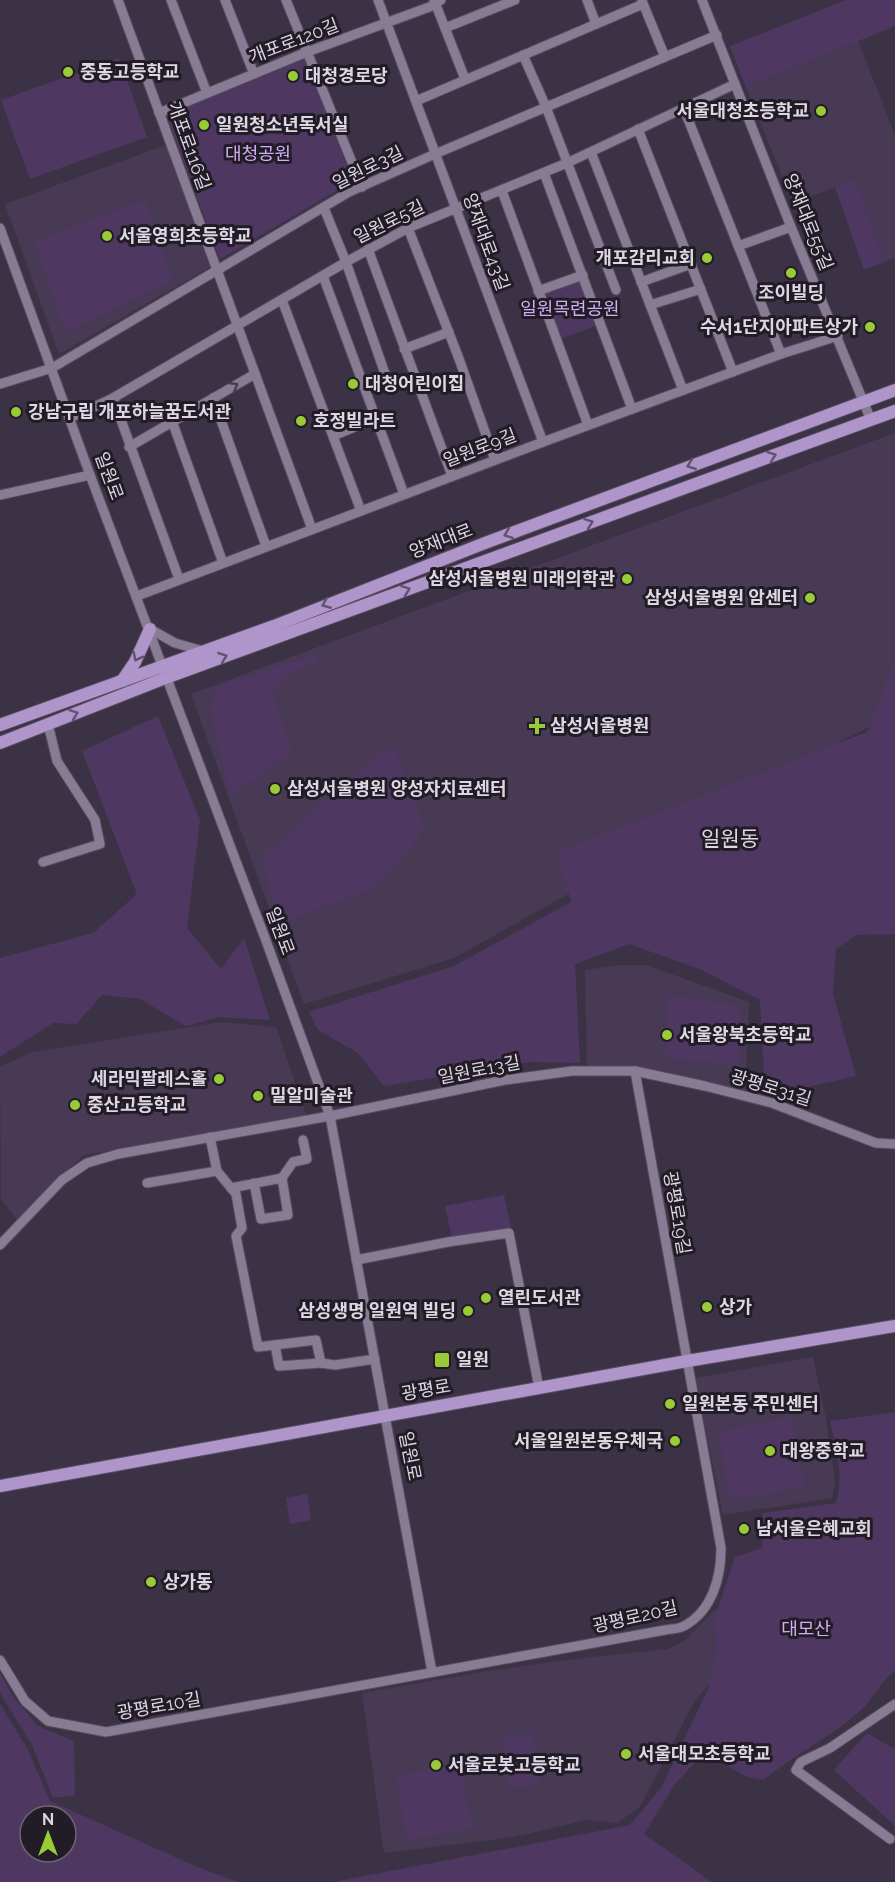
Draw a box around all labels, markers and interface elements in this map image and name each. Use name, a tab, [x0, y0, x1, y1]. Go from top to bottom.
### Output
street label: 개포로120길	[246, 14, 342, 67]
place label: 중동고등학교	[80, 61, 179, 82]
marker: 중동고등학교	[61, 65, 75, 79]
place label: 대청경로당	[305, 65, 388, 86]
marker: 대청경로당	[286, 69, 300, 83]
street label: 개포로116길	[164, 99, 215, 193]
place label: 서울대청초등학교	[677, 100, 809, 121]
marker: 서울대청초등학교	[814, 104, 828, 118]
place label: 일원청소년독서실	[216, 114, 348, 135]
marker: 일원청소년독서실	[197, 118, 211, 132]
street label: 일원로3길	[329, 141, 406, 194]
park label: 대청공원	[225, 143, 291, 164]
street label: 양재대로55길	[780, 170, 837, 273]
street label: 양재대로43길	[459, 190, 514, 293]
street label: 일원로5길	[350, 195, 428, 248]
place label: 서울영희초등학교	[119, 225, 251, 246]
marker: 서울영희초등학교	[100, 229, 114, 243]
place label: 개포감리교회	[596, 247, 695, 268]
marker: 개포감리교회	[700, 251, 714, 265]
marker: 조이빌딩	[784, 266, 798, 280]
place label: 조이빌딩	[758, 282, 824, 303]
park label: 일원목련공원	[520, 298, 620, 319]
place label: 수서1단지아파트상가	[700, 316, 858, 337]
marker: 수서1단지아파트상가	[863, 320, 877, 334]
place label: 대청어린이집	[365, 373, 464, 394]
marker: 대청어린이집	[346, 377, 360, 391]
one-way arrow	[228, 381, 238, 393]
place label: 강남구립 개포하늘꿈도서관	[28, 401, 231, 422]
marker: 강남구립 개포하늘꿈도서관	[9, 405, 23, 419]
place label: 호정빌라트	[313, 410, 396, 431]
marker: 호정빌라트	[294, 414, 308, 428]
street label: 일원로9길	[440, 424, 519, 471]
street label: 일원로	[91, 449, 128, 503]
one-way arrow	[766, 450, 777, 463]
one-way arrow	[686, 458, 697, 470]
one-way arrow	[583, 518, 594, 530]
street label: 양재대로	[406, 519, 476, 562]
one-way arrow	[503, 527, 514, 539]
place label: 삼성서울병원 미래의학관	[429, 568, 615, 589]
marker: 삼성서울병원 미래의학관	[620, 572, 634, 586]
one-way arrow	[400, 585, 411, 597]
place label: 삼성서울병원 암센터	[645, 587, 798, 608]
marker: 삼성서울병원 암센터	[803, 591, 817, 605]
one-way arrow	[322, 597, 333, 609]
one-way arrow	[133, 651, 144, 662]
one-way arrow	[217, 652, 228, 665]
one-way arrow	[68, 709, 79, 721]
place label: 삼성서울병원	[550, 715, 649, 736]
marker: 삼성서울병원	[528, 717, 546, 735]
place label: 삼성서울병원 양성자치료센터	[287, 778, 507, 799]
marker: 삼성서울병원 양성자치료센터	[268, 782, 282, 796]
district label: 일원동	[701, 826, 759, 851]
street label: 일원로	[262, 904, 299, 958]
place label: 서울왕북초등학교	[679, 1024, 811, 1045]
marker: 서울왕북초등학교	[660, 1028, 674, 1042]
street label: 일원로13길	[436, 1051, 522, 1088]
street label: 광평로31길	[728, 1065, 814, 1110]
place label: 세라믹팔레스홀	[91, 1068, 207, 1089]
marker: 세라믹팔레스홀	[212, 1072, 226, 1086]
place label: 밀알미술관	[270, 1085, 353, 1106]
marker: 밀알미술관	[251, 1089, 265, 1103]
place label: 중산고등학교	[87, 1094, 186, 1115]
marker: 중산고등학교	[68, 1098, 82, 1112]
street label: 광평로19길	[660, 1169, 695, 1256]
place label: 열린도서관	[498, 1287, 581, 1308]
marker: 열린도서관	[479, 1291, 493, 1305]
place label: 상가	[719, 1296, 753, 1317]
place label: 삼성생명 일원역 빌딩	[298, 1300, 456, 1321]
marker: 상가	[700, 1300, 714, 1314]
marker: 삼성생명 일원역 빌딩	[461, 1304, 475, 1318]
place label: 일원	[456, 1349, 489, 1370]
marker: 일원	[433, 1351, 451, 1369]
street label: 광평로	[400, 1375, 452, 1404]
place label: 일원본동 주민센터	[682, 1393, 819, 1414]
marker: 일원본동 주민센터	[663, 1397, 677, 1411]
street label: 일원로	[395, 1430, 426, 1482]
place label: 서울일원본동우체국	[514, 1430, 663, 1451]
marker: 서울일원본동우체국	[668, 1434, 682, 1448]
place label: 대왕중학교	[782, 1440, 865, 1461]
marker: 대왕중학교	[763, 1444, 777, 1458]
place label: 남서울은혜교회	[756, 1518, 872, 1539]
marker: 남서울은혜교회	[737, 1522, 751, 1536]
place label: 상가동	[163, 1571, 213, 1592]
marker: 상가동	[144, 1575, 158, 1589]
street label: 광평로20길	[590, 1597, 679, 1636]
park label: 대모산	[781, 1618, 831, 1639]
street label: 광평로10길	[115, 1688, 203, 1723]
place label: 서울대모초등학교	[638, 1743, 770, 1764]
marker: 서울대모초등학교	[619, 1747, 633, 1761]
place label: 서울로봇고등학교	[448, 1754, 580, 1775]
marker: 서울로봇고등학교	[429, 1758, 443, 1772]
north arrow	[18, 1804, 78, 1864]
text: N	[42, 1810, 54, 1829]

